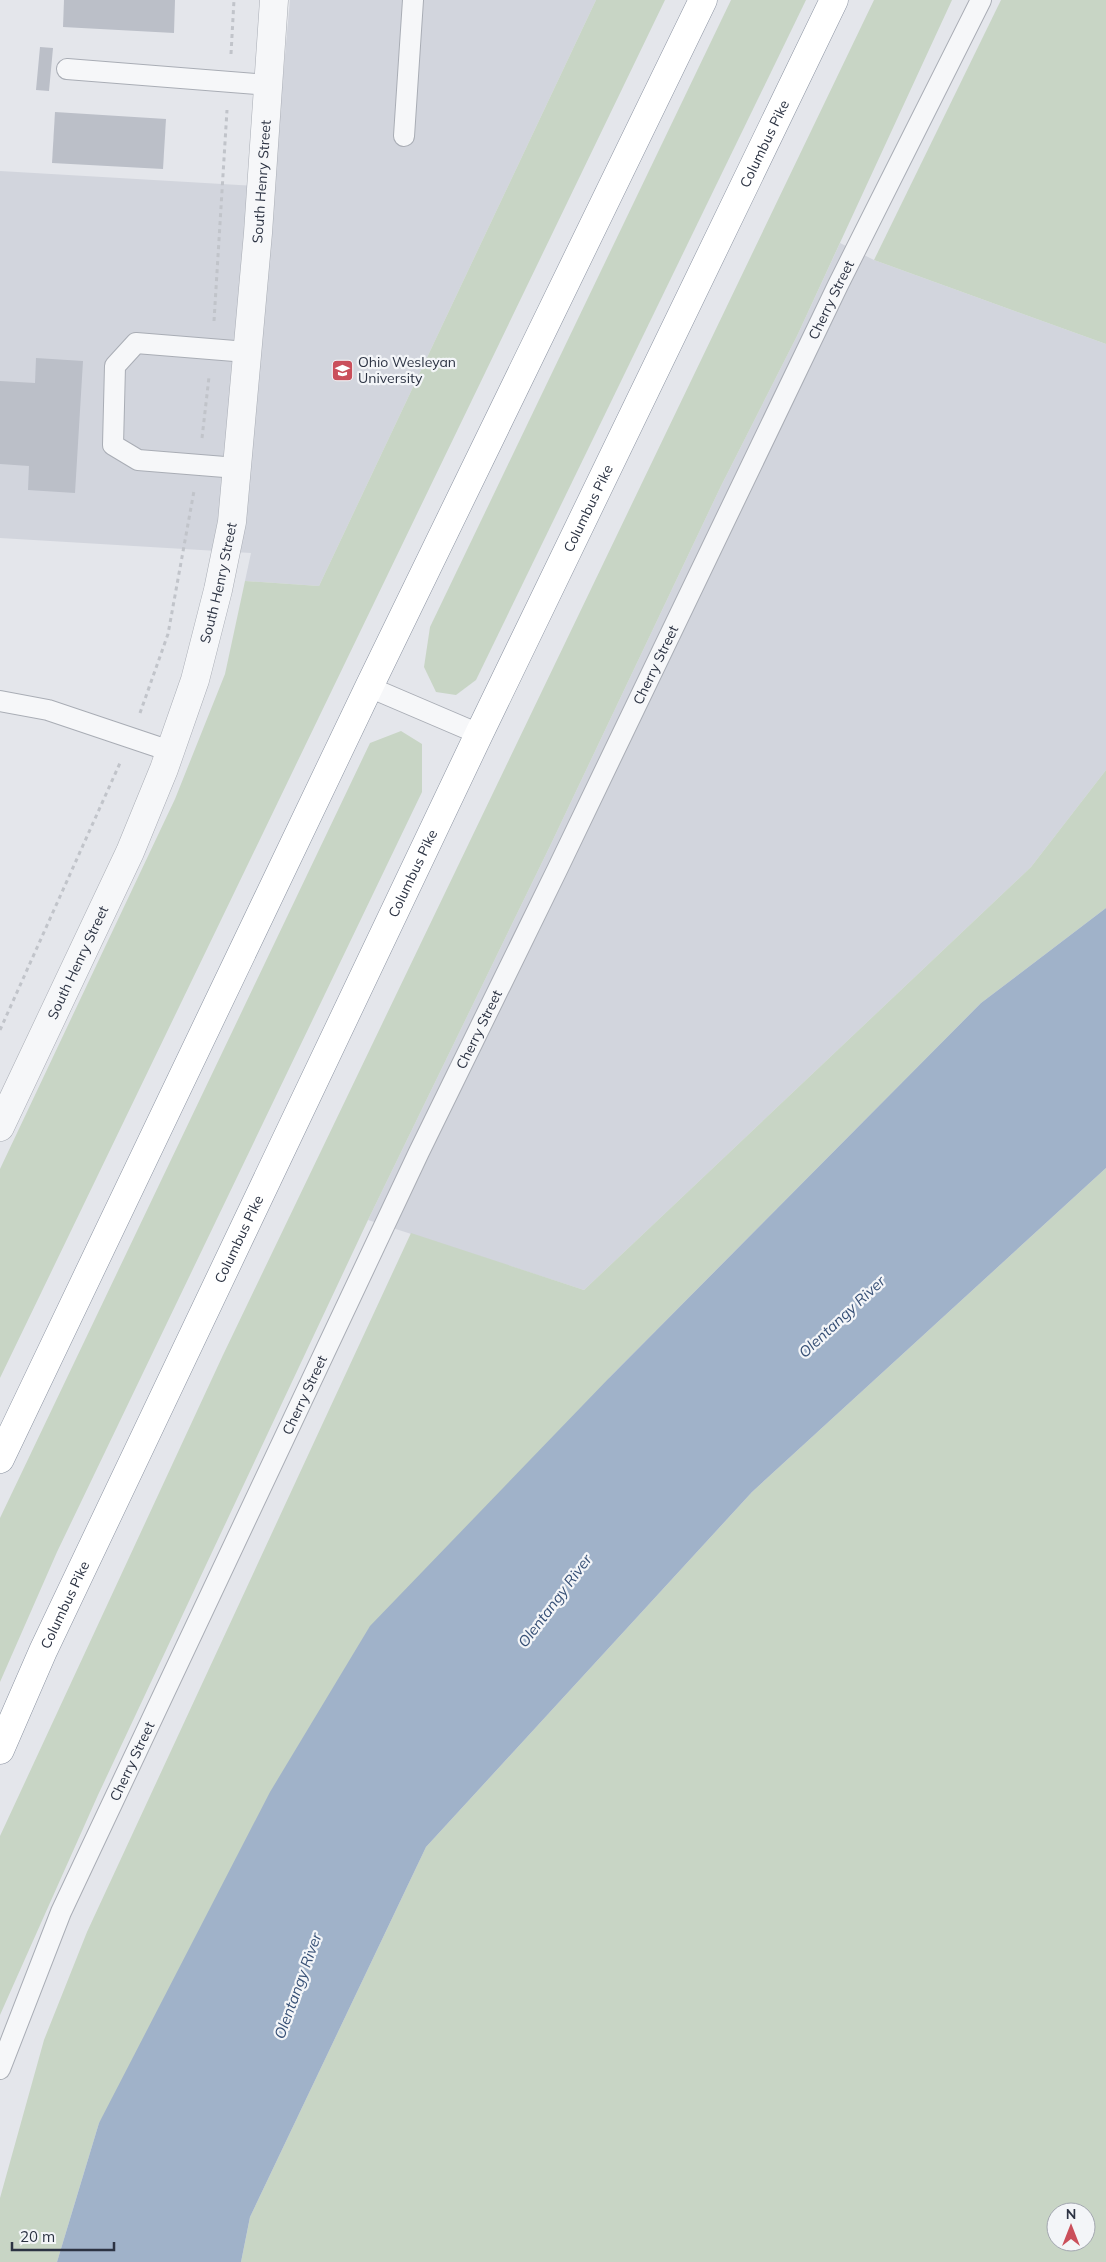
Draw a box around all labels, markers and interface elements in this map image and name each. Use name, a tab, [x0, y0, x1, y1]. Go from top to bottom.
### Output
street label: Columbus Pike	[736, 97, 793, 190]
street label: South Henry Street	[248, 119, 275, 244]
street label: Cherry Street	[804, 257, 858, 342]
place label: Ohio Wesleyan University	[358, 353, 456, 387]
school or university icon: Ohio Wesleyan University	[330, 358, 354, 382]
street label: Columbus Pike	[559, 462, 617, 555]
street label: South Henry Street	[196, 521, 241, 645]
street label: Cherry Street	[629, 622, 682, 708]
street label: Columbus Pike	[384, 827, 441, 920]
street label: South Henry Street	[43, 903, 112, 1022]
street label: Cherry Street	[452, 987, 506, 1072]
street label: Columbus Pike	[210, 1192, 267, 1286]
water label: Olentangy River	[794, 1271, 889, 1362]
street label: Cherry Street	[278, 1352, 331, 1438]
water label: Olentangy River	[513, 1550, 596, 1651]
street label: Columbus Pike	[36, 1558, 93, 1652]
street label: Cherry Street	[106, 1719, 158, 1804]
water label: Olentangy River	[270, 1930, 326, 2041]
north arrow	[1046, 2202, 1096, 2252]
text: N	[1066, 2205, 1076, 2223]
scale bar	[12, 2220, 115, 2252]
text: 20 m	[20, 2227, 55, 2246]

